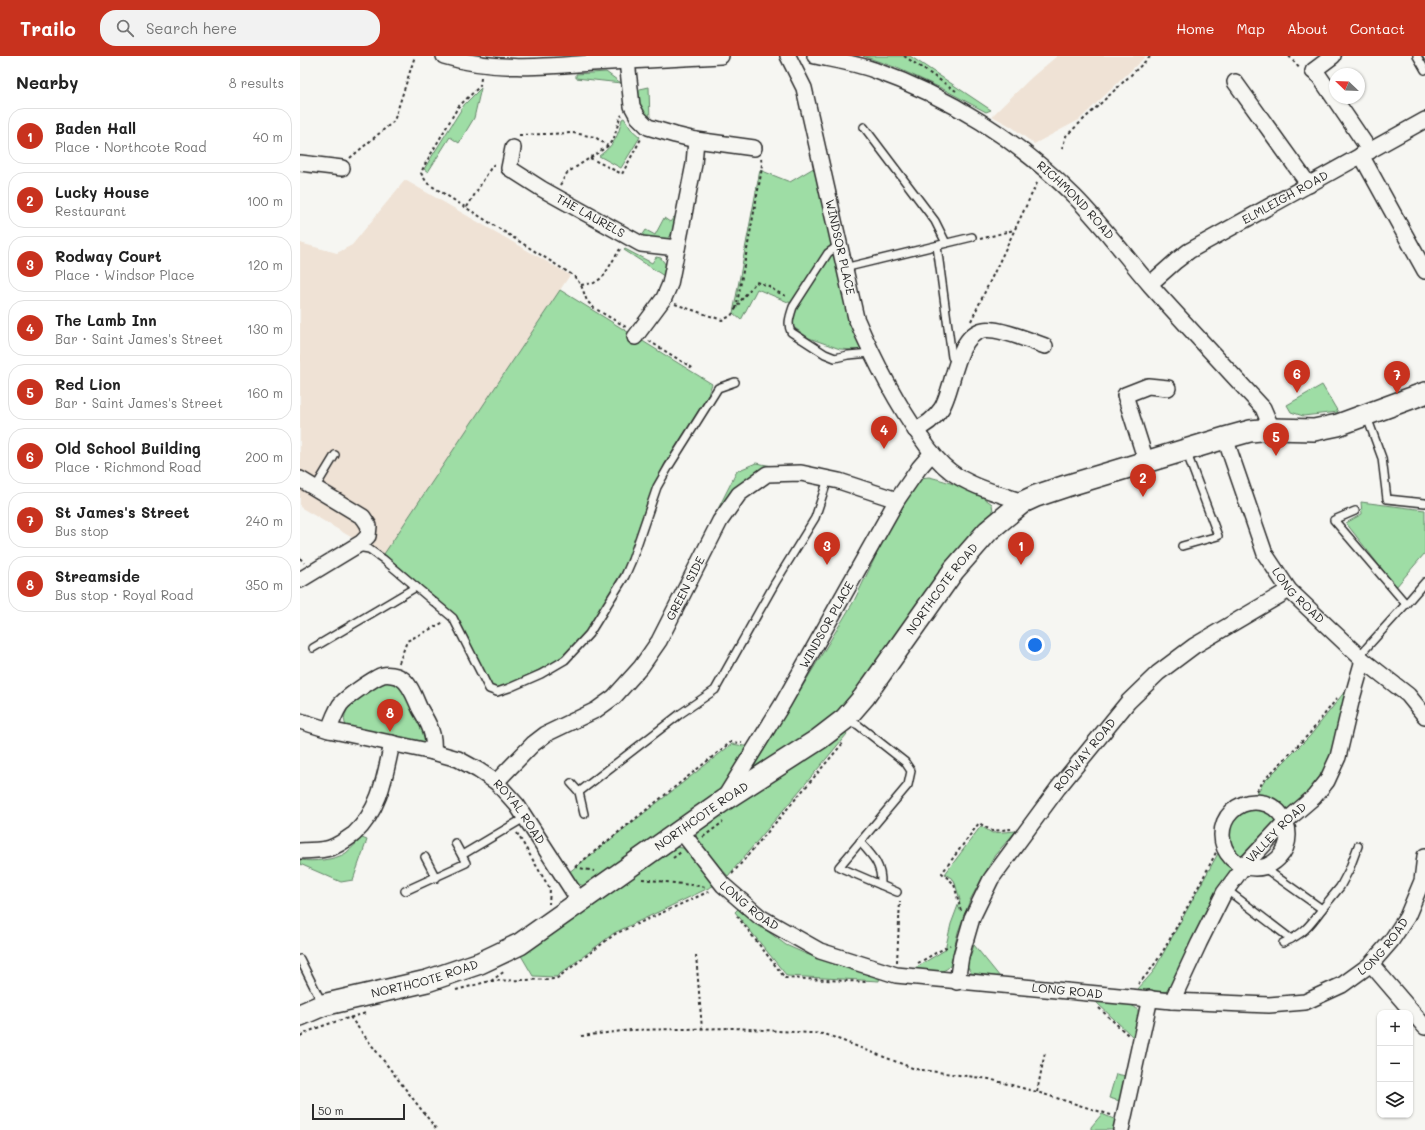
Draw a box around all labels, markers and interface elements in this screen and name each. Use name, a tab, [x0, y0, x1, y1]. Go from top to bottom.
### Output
search box	[100, 10, 380, 46]
text: Trailo	[20, 16, 76, 41]
icon: search	[114, 17, 136, 39]
text: Search here	[146, 18, 237, 38]
text: Home	[1176, 19, 1214, 38]
text: Map	[1236, 19, 1265, 38]
text: About	[1287, 19, 1328, 38]
text: Contact	[1350, 19, 1405, 38]
north arrow	[1329, 68, 1365, 104]
text: Nearby	[16, 71, 78, 93]
text: 8 results	[229, 74, 284, 91]
text: Baden Hall	[55, 118, 136, 138]
text: 1	[27, 128, 33, 145]
text: 40 m	[253, 128, 283, 145]
text: Place · Northcote Road	[55, 138, 207, 155]
street label: RICHMOND ROAD	[1034, 157, 1118, 242]
street label: ELMLEIGH ROAD	[1239, 166, 1331, 227]
text: Lucky House	[55, 182, 149, 202]
street label: THE LAURELS	[554, 190, 628, 241]
text: 2	[26, 192, 34, 209]
text: 100 m	[247, 192, 283, 209]
street label: WINDSOR PLACE	[822, 198, 860, 296]
text: Restaurant	[55, 202, 126, 219]
text: Rodway Court	[55, 246, 162, 266]
text: 3	[26, 256, 34, 273]
text: 120 m	[247, 256, 283, 273]
text: Place · Windsor Place	[55, 266, 195, 283]
text: The Lamb Inn	[55, 310, 157, 330]
text: 4	[26, 320, 34, 337]
text: 130 m	[247, 320, 283, 337]
text: Bar · Saint James's Street	[55, 330, 223, 347]
pin: 6	[1284, 360, 1310, 393]
pin: 7	[1384, 361, 1410, 394]
text: Red Lion	[55, 374, 121, 394]
text: 5	[26, 384, 34, 401]
text: 160 m	[247, 384, 283, 401]
text: Bar · Saint James's Street	[55, 394, 223, 411]
pin: 4	[871, 416, 897, 449]
pin: 5	[1263, 423, 1289, 456]
text: Old School Building	[55, 438, 201, 458]
text: 6	[26, 448, 34, 465]
text: 200 m	[245, 448, 283, 465]
text: Place · Richmond Road	[55, 458, 201, 475]
pin: 2	[1130, 464, 1156, 497]
text: St James's Street	[55, 502, 189, 522]
text: 7	[26, 512, 34, 529]
text: 240 m	[246, 512, 283, 529]
text: Bus stop	[55, 522, 108, 539]
pin: 3	[814, 532, 840, 565]
pin: 1	[1008, 532, 1034, 565]
street label: NORTHCOTE ROAD	[902, 539, 981, 637]
street label: GREEN SIDE	[662, 553, 708, 623]
street label: LONG ROAD	[1269, 564, 1328, 626]
text: Streamside	[55, 566, 140, 586]
text: 8	[26, 576, 34, 593]
text: 350 m	[245, 576, 283, 593]
street label: WINDSOR PLACE	[795, 578, 857, 671]
text: Bus stop · Royal Road	[55, 586, 193, 603]
your location	[1025, 635, 1045, 655]
pin: 8	[377, 699, 403, 732]
street label: RODWAY ROAD	[1050, 714, 1119, 794]
street label: ROYAL ROAD	[490, 775, 549, 847]
street label: NORTHCOTE ROAD	[651, 778, 751, 854]
street label: VALLEY ROAD	[1242, 798, 1309, 866]
street label: LONG ROAD	[717, 877, 782, 933]
street label: LONG ROAD	[1354, 914, 1411, 978]
street label: NORTHCOTE ROAD	[369, 955, 480, 1001]
street label: LONG ROAD	[1031, 979, 1104, 1001]
map controls	[1377, 1010, 1413, 1118]
button: +	[1377, 1010, 1413, 1046]
button: −	[1377, 1046, 1413, 1082]
button: layers	[1377, 1082, 1413, 1118]
scale bar	[312, 1102, 405, 1121]
text: 50 m	[318, 1103, 344, 1118]

